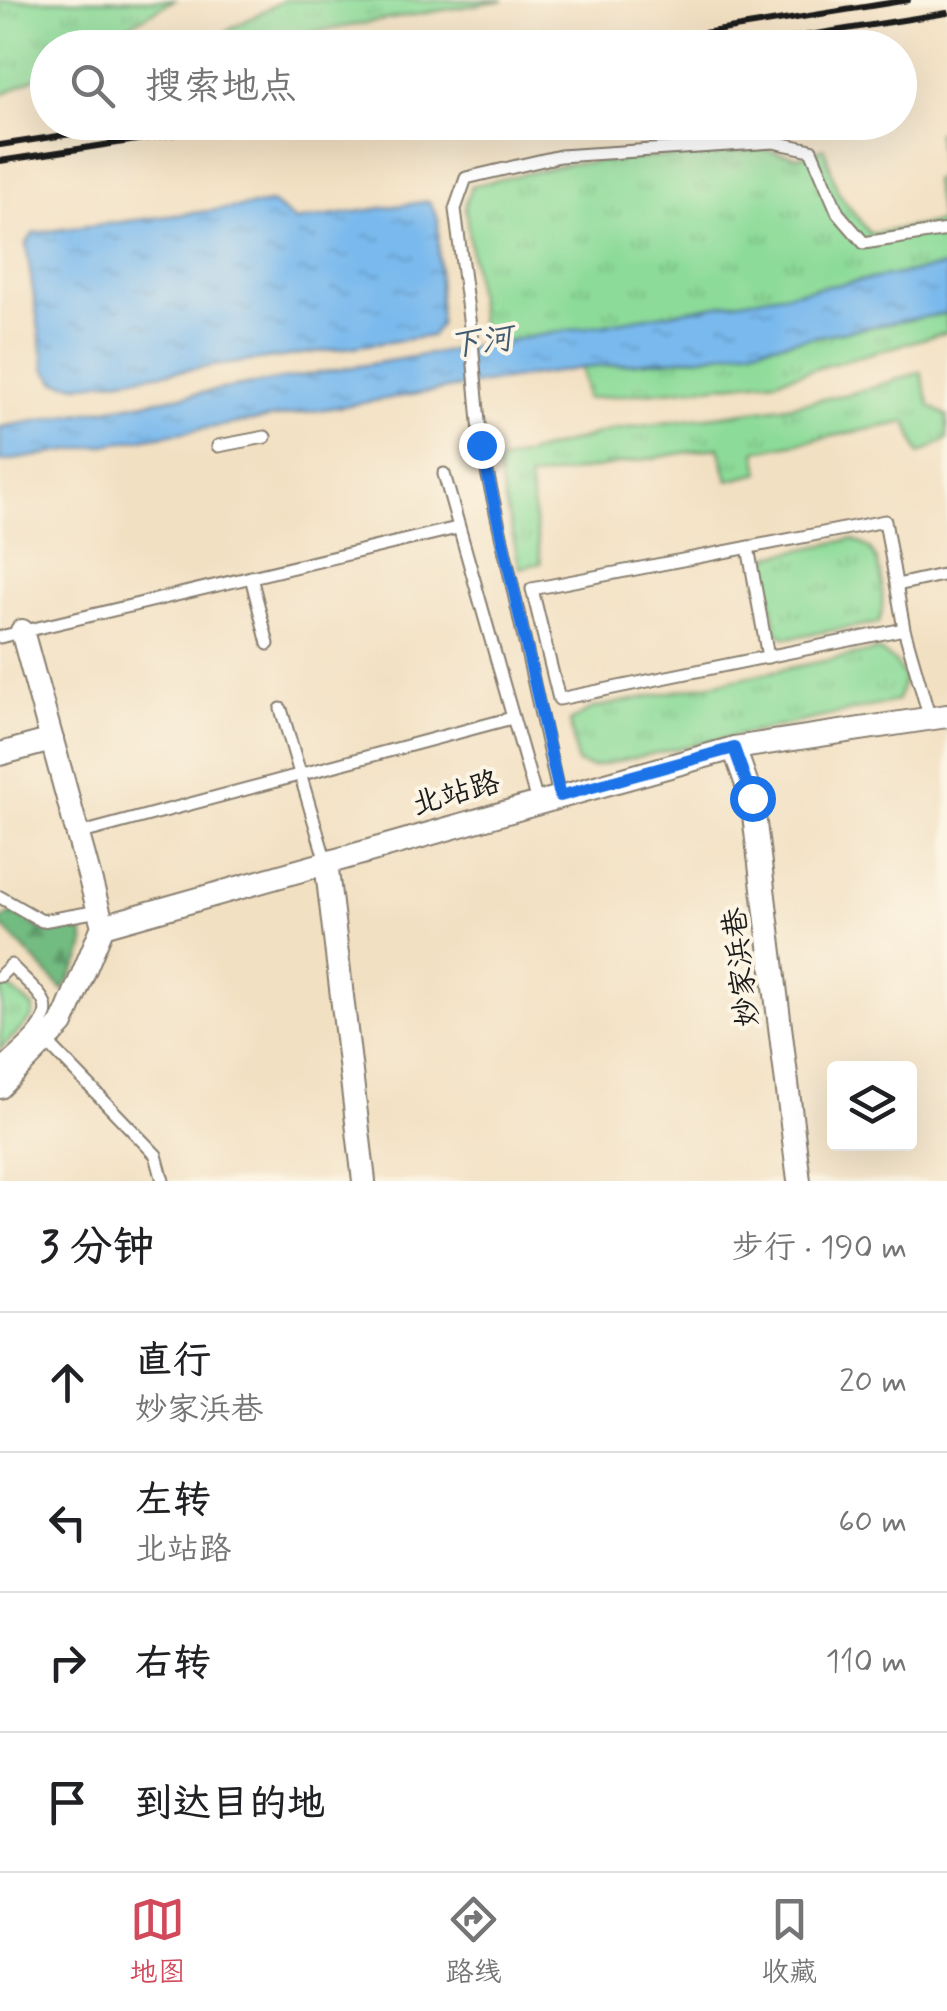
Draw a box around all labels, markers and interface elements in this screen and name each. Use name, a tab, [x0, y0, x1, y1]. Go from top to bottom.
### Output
search box	[30, 30, 917, 140]
icon: search	[65, 58, 120, 113]
text: 搜索地点	[145, 63, 297, 112]
water label: 下河	[446, 317, 521, 368]
route end	[459, 423, 505, 469]
street label: 北站路	[407, 763, 505, 825]
route start	[730, 776, 776, 822]
street label: 妙家浜巷	[715, 905, 769, 1029]
map controls	[827, 1061, 917, 1151]
button: layers	[827, 1061, 917, 1151]
text: 3 分钟	[40, 1221, 154, 1276]
text: 步行 · 190 m	[732, 1227, 907, 1269]
text: 直行	[135, 1337, 211, 1386]
icon: ahead	[40, 1355, 95, 1410]
text: 20 m	[839, 1361, 907, 1403]
text: 妙家浜巷	[135, 1389, 263, 1431]
text: 左转	[135, 1477, 211, 1526]
icon: left	[40, 1495, 95, 1550]
text: 60 m	[838, 1501, 907, 1543]
text: 北站路	[135, 1529, 231, 1571]
icon: right	[40, 1635, 95, 1690]
text: 右转	[135, 1640, 211, 1689]
text: 110 m	[826, 1641, 907, 1683]
icon: arrive	[40, 1775, 95, 1830]
text: 到达目的地	[135, 1780, 325, 1829]
tab: 地图	[130, 1892, 186, 1992]
tab: 路线	[445, 1892, 501, 1992]
tab: 收藏	[761, 1892, 817, 1992]

